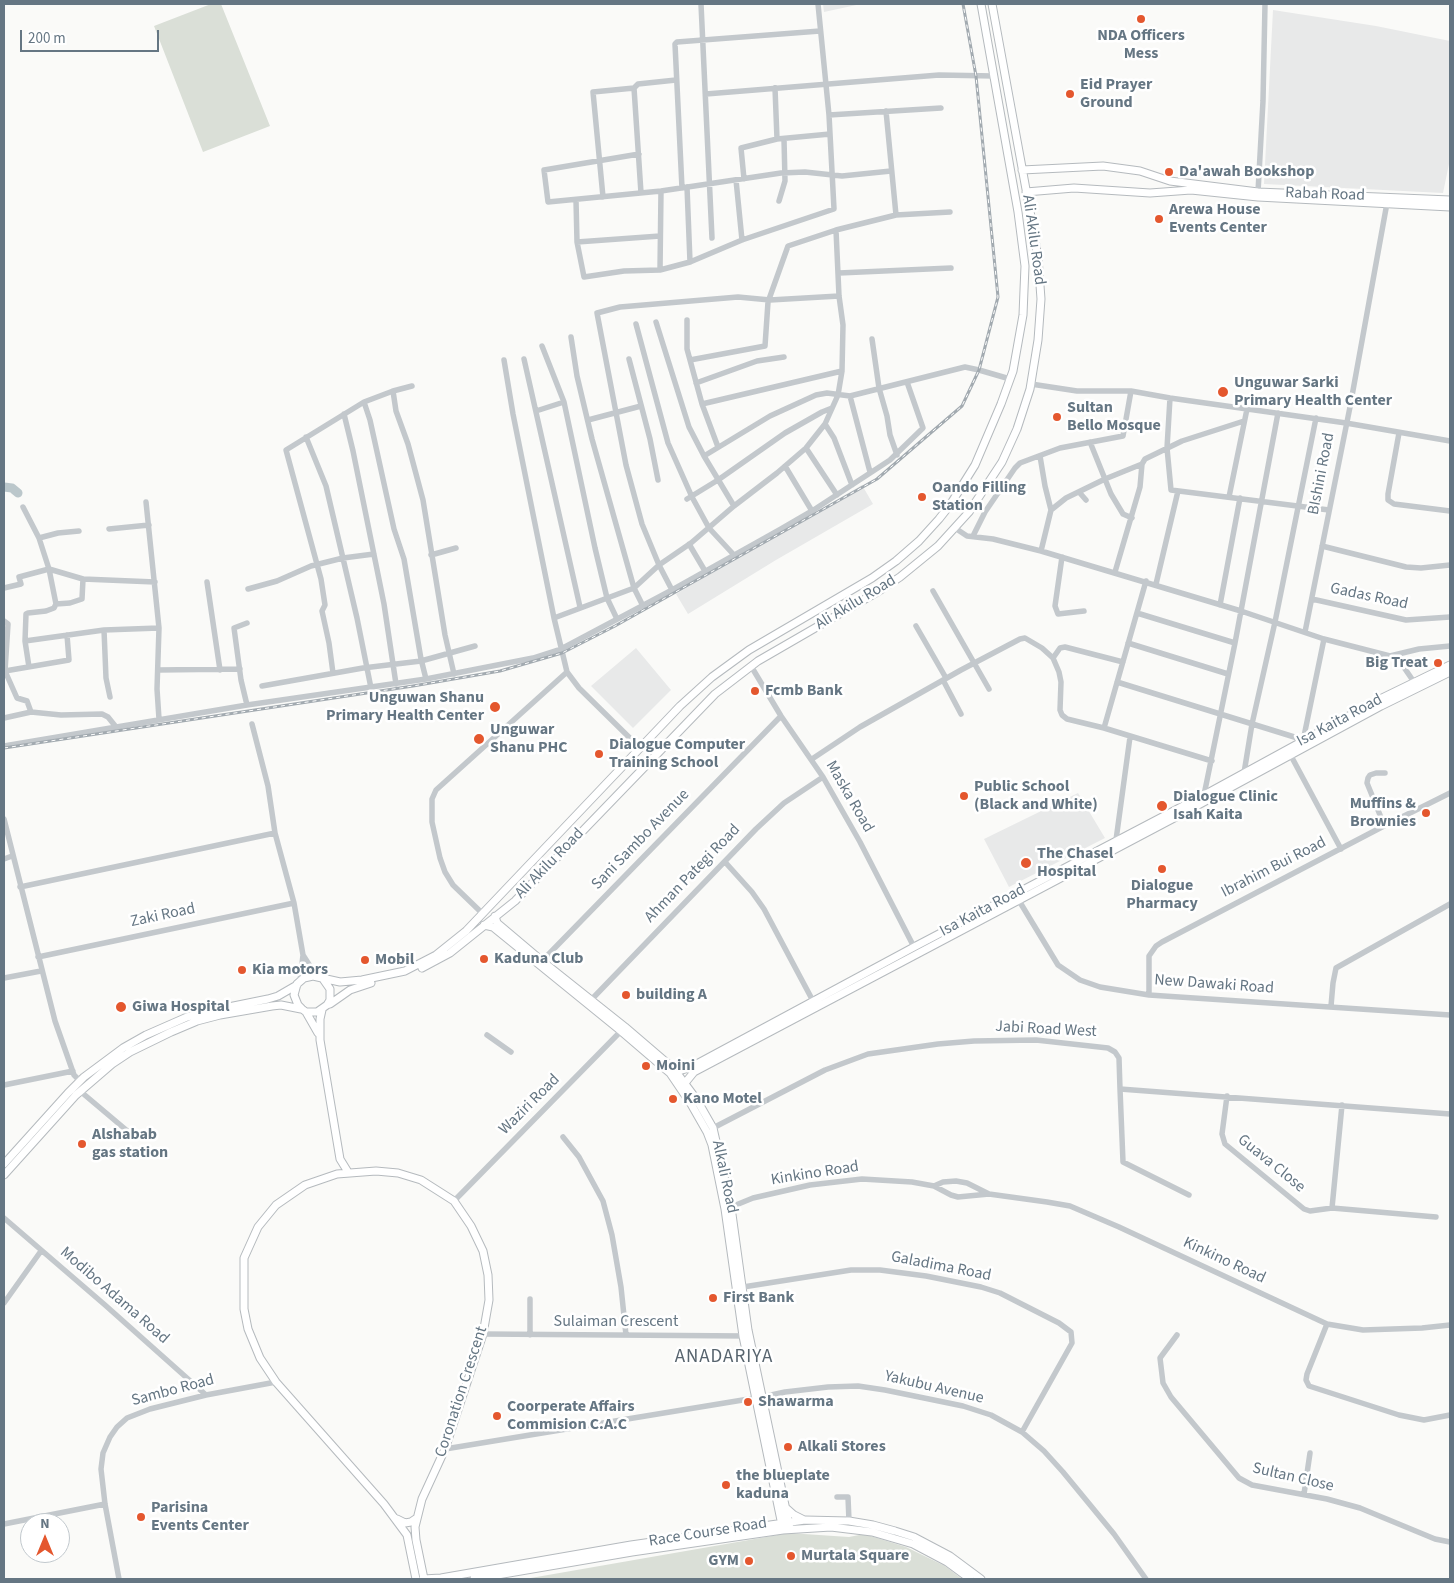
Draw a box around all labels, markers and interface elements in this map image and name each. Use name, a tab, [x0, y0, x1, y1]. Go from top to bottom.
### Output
marker: NDA Officers Mess	[1135, 13, 1147, 25]
scale bar	[22, 20, 161, 52]
place label: NDA Officers Mess	[1097, 26, 1185, 64]
text: 200 m	[28, 28, 66, 49]
place label: Eid Prayer Ground	[1080, 75, 1152, 113]
marker: Eid Prayer Ground	[1064, 88, 1076, 100]
place label: Da'awah Bookshop	[1179, 162, 1314, 182]
marker: Da'awah Bookshop	[1163, 166, 1175, 178]
street label: Rabah Road	[1285, 184, 1365, 206]
street label: Ali Akilu Road	[1017, 194, 1049, 286]
place label: Arewa House Events Center	[1169, 200, 1267, 238]
marker: Arewa House Events Center	[1153, 213, 1165, 225]
place label: Unguwar Sarki Primary Health Center	[1234, 373, 1392, 411]
marker: Unguwar Sarki Primary Health Center	[1216, 385, 1230, 399]
place label: Sultan Bello Mosque	[1067, 398, 1161, 436]
marker: Sultan Bello Mosque	[1051, 411, 1063, 423]
street label: BIshini Road	[1305, 431, 1339, 517]
place label: Oando Filling Station	[932, 478, 1026, 516]
marker: Oando Filling Station	[916, 491, 928, 503]
street label: Ali Akilu Road	[812, 571, 900, 635]
street label: Gadas Road	[1328, 579, 1410, 615]
place label: Big Treat	[1365, 653, 1428, 673]
marker: Big Treat	[1432, 657, 1444, 669]
place label: Fcmb Bank	[765, 681, 843, 701]
marker: Fcmb Bank	[749, 685, 761, 697]
place label: Unguwan Shanu Primary Health Center	[326, 688, 484, 726]
street label: Isa Kaita Road	[1294, 690, 1386, 752]
marker: Unguwan Shanu Primary Health Center	[488, 700, 502, 714]
place label: Unguwar Shanu PHC	[490, 720, 568, 758]
marker: Unguwar Shanu PHC	[472, 732, 486, 746]
place label: Dialogue Computer Training School	[609, 735, 745, 773]
marker: Dialogue Computer Training School	[593, 748, 605, 760]
street label: Maska Road	[821, 758, 877, 836]
place label: Public School (Black and White)	[974, 777, 1098, 815]
street label: Sani Sambo Avenue	[588, 786, 694, 894]
place label: Dialogue Clinic Isah Kaita	[1173, 787, 1278, 825]
marker: Public School (Black and White)	[958, 790, 970, 802]
place label: Muffins & Brownies	[1350, 794, 1416, 832]
marker: Dialogue Clinic Isah Kaita	[1155, 799, 1169, 813]
marker: Muffins & Brownies	[1420, 807, 1432, 819]
street label: Ahman Pategi Road	[641, 821, 745, 927]
street label: Ali Akilu Road	[512, 825, 588, 903]
street label: Ibrahim Bui Road	[1218, 833, 1330, 903]
place label: The Chasel Hospital	[1037, 844, 1113, 882]
marker: The Chasel Hospital	[1019, 856, 1033, 870]
marker: Dialogue Pharmacy	[1156, 863, 1168, 875]
place label: Dialogue Pharmacy	[1126, 876, 1198, 914]
street label: Isa Kaita Road	[937, 880, 1029, 942]
street label: Zaki Road	[129, 900, 197, 932]
place label: Kaduna Club	[494, 949, 583, 969]
place label: Mobil	[375, 950, 414, 970]
marker: Kaduna Club	[478, 953, 490, 965]
marker: Mobil	[359, 954, 371, 966]
place label: Kia motors	[252, 960, 328, 980]
marker: Kia motors	[236, 964, 248, 976]
street label: New Dawaki Road	[1154, 971, 1274, 999]
place label: building A	[636, 985, 707, 1005]
marker: building A	[620, 989, 632, 1001]
place label: Giwa Hospital	[132, 997, 230, 1017]
marker: Giwa Hospital	[114, 1000, 128, 1014]
street label: Jabi Road West	[995, 1018, 1097, 1042]
place label: Moini	[656, 1056, 695, 1076]
marker: Moini	[640, 1060, 652, 1072]
street label: Waziri Road	[496, 1071, 564, 1139]
place label: Kano Motel	[683, 1089, 762, 1109]
marker: Kano Motel	[667, 1093, 679, 1105]
place label: Alshabab gas station	[92, 1125, 168, 1163]
street label: Guava Close	[1233, 1131, 1309, 1197]
marker: Alshabab gas station	[76, 1138, 88, 1150]
street label: Alkali Road	[707, 1139, 741, 1215]
street label: Kinkino Road	[770, 1158, 860, 1190]
street label: Kinkino Road	[1180, 1234, 1268, 1288]
street label: Modibo Adama Road	[55, 1243, 173, 1349]
street label: Galadima Road	[889, 1248, 993, 1286]
place label: First Bank	[723, 1288, 794, 1308]
marker: First Bank	[707, 1292, 719, 1304]
street label: Sulaiman Crescent	[554, 1312, 678, 1332]
street label: Coronation Crescent	[432, 1324, 492, 1460]
district label: ANADARIYA	[674, 1347, 774, 1369]
street label: Yakubu Avenue	[883, 1367, 985, 1409]
street label: Sambo Road	[129, 1371, 217, 1411]
place label: Shawarma	[758, 1392, 834, 1412]
marker: Shawarma	[742, 1396, 754, 1408]
place label: Coorperate Affairs Commision C.A.C	[507, 1397, 635, 1435]
marker: Coorperate Affairs Commision C.A.C	[491, 1410, 503, 1422]
place label: Alkali Stores	[798, 1437, 886, 1457]
marker: Alkali Stores	[782, 1441, 794, 1453]
street label: Sultan Close	[1250, 1459, 1336, 1497]
place label: the blueplate kaduna	[736, 1466, 830, 1504]
marker: the blueplate kaduna	[720, 1479, 732, 1491]
place label: Parisina Events Center	[151, 1498, 249, 1536]
marker: Parisina Events Center	[135, 1511, 147, 1523]
north arrow	[20, 1513, 70, 1563]
text: N	[40, 1514, 50, 1534]
street label: Race Course Road	[648, 1514, 768, 1552]
place label: Murtala Square	[801, 1546, 909, 1566]
marker: Murtala Square	[785, 1550, 797, 1562]
place label: GYM	[708, 1551, 739, 1571]
marker: GYM	[743, 1555, 755, 1567]

